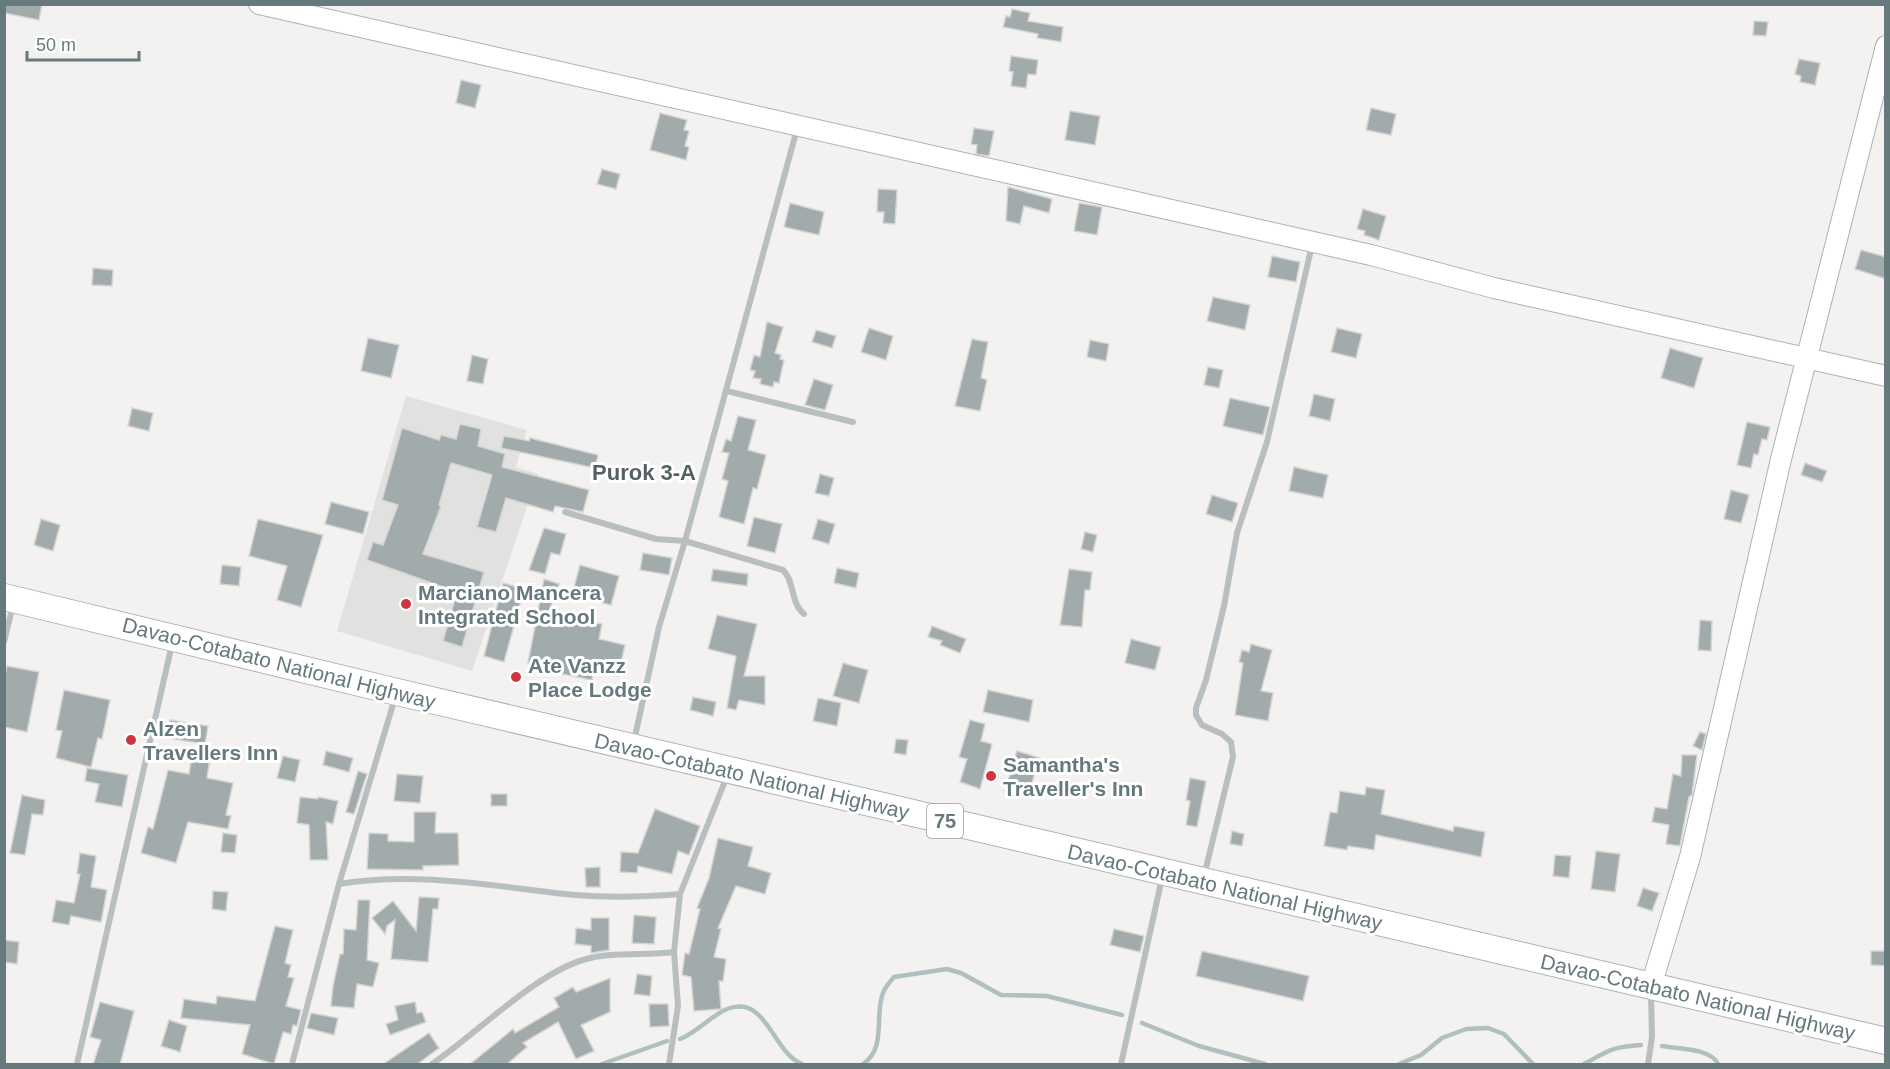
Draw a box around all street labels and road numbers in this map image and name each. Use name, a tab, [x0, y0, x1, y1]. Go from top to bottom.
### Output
street label: Davao-Cotabato National Highway	[120, 613, 439, 713]
street label: Davao-Cotabato National Highway	[592, 729, 912, 824]
road number: 75	[927, 804, 963, 838]
street label: Davao-Cotabato National Highway	[1065, 840, 1385, 935]
street label: Davao-Cotabato National Highway	[1538, 950, 1858, 1045]

